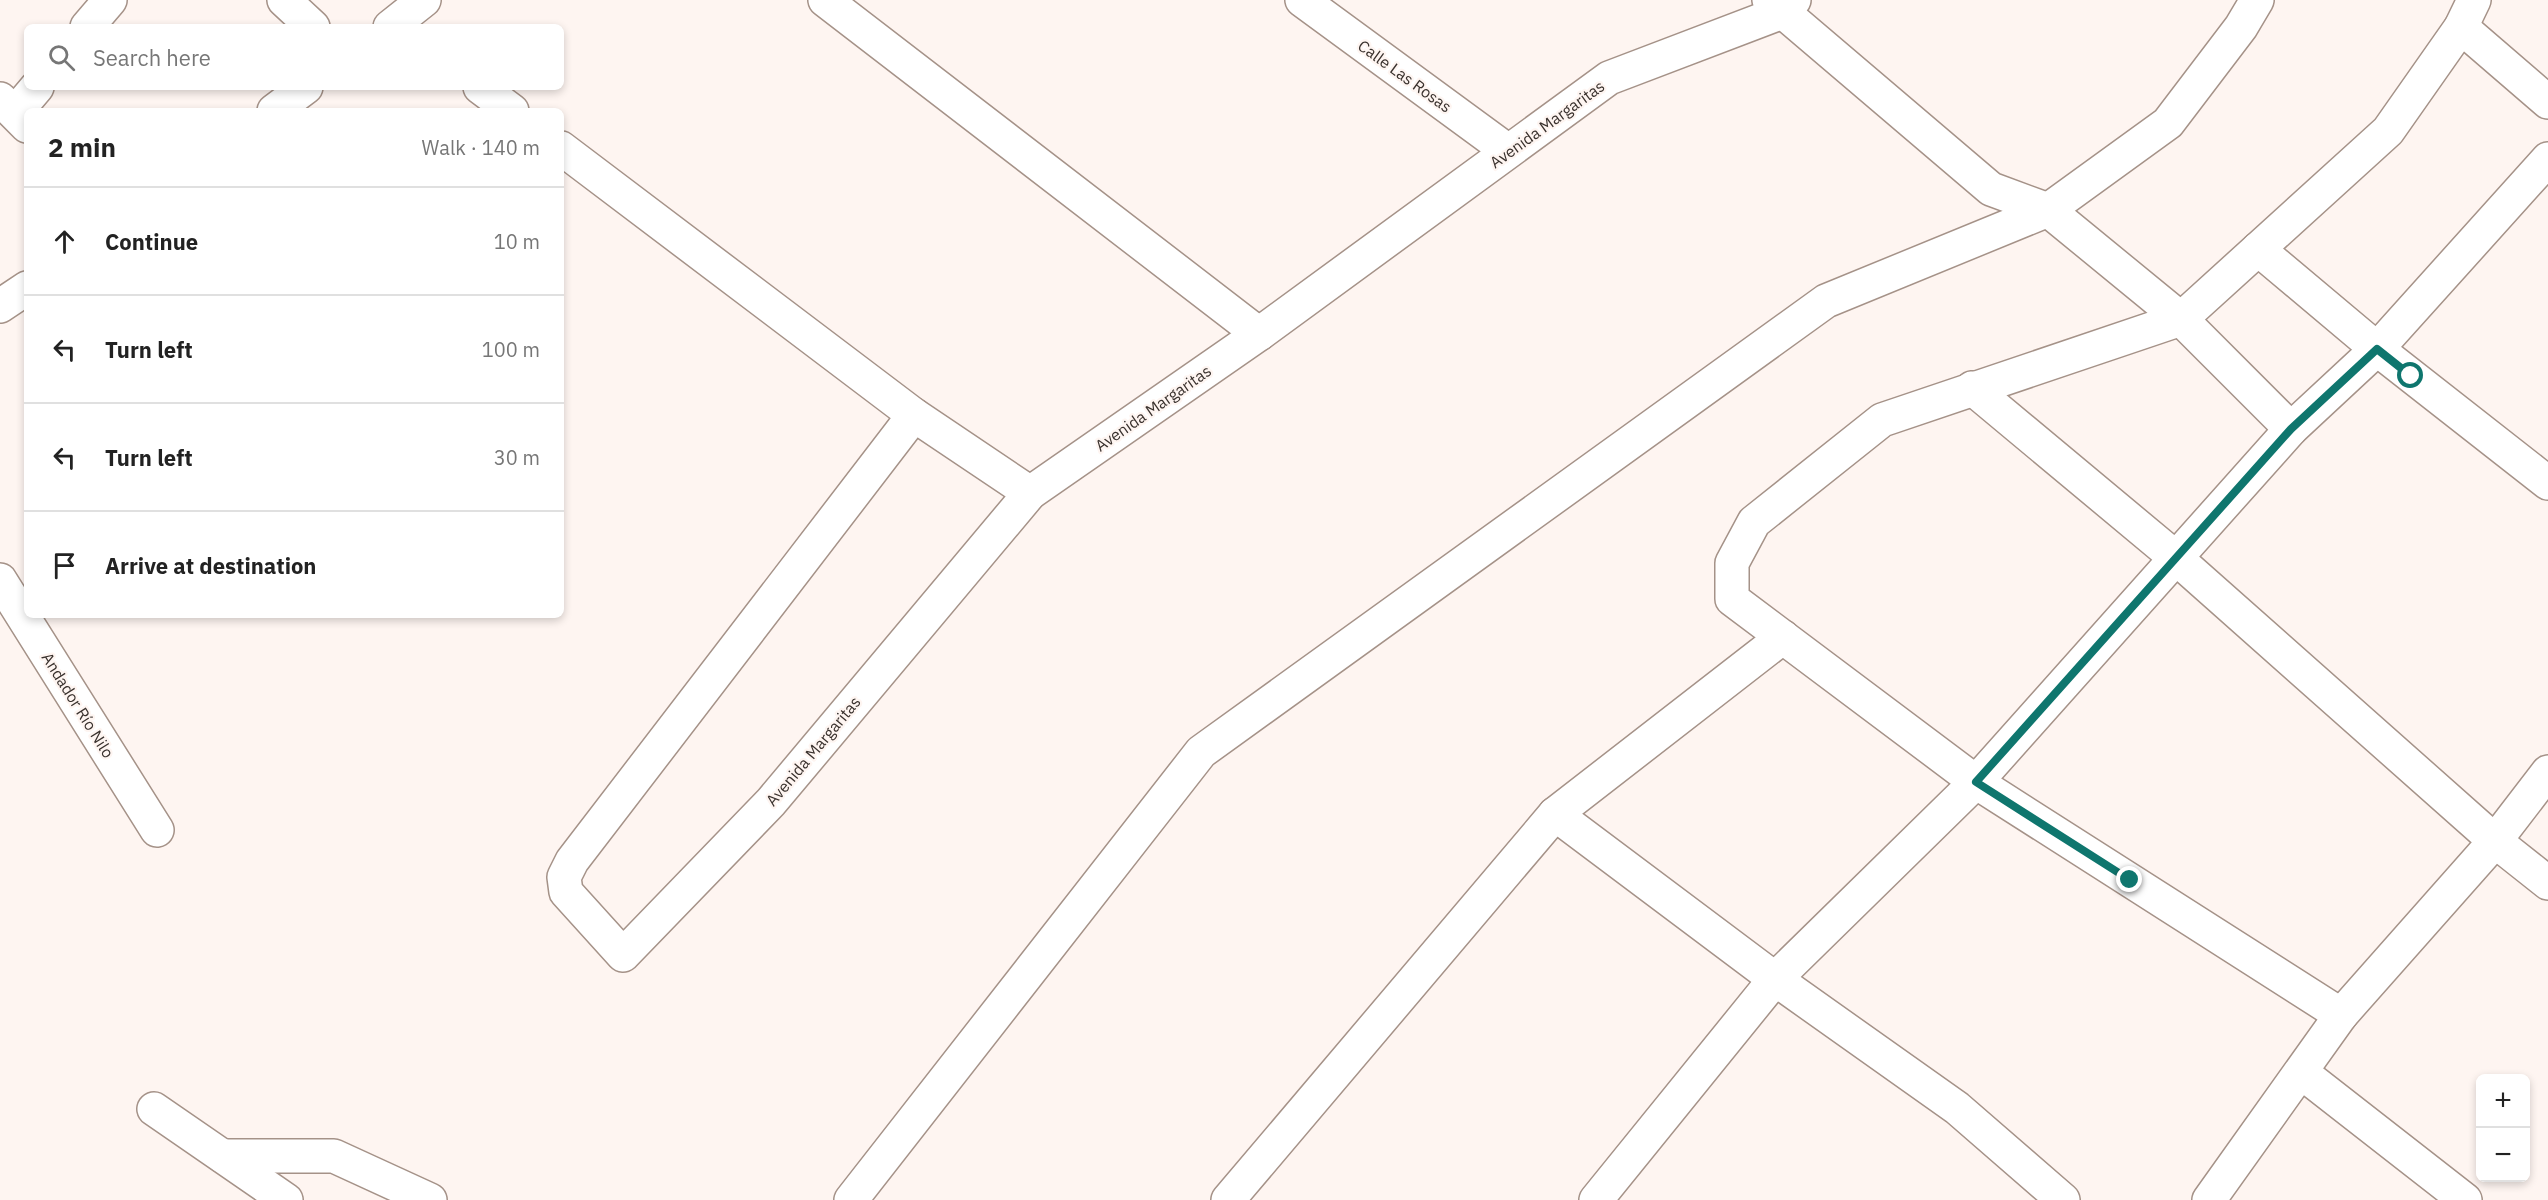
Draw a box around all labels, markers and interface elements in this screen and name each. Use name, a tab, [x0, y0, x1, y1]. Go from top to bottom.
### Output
search box	[24, 24, 564, 90]
street label: Calle Las Rosas	[1354, 35, 1456, 117]
icon: search	[45, 41, 78, 74]
text: Search here	[93, 43, 211, 72]
street label: Avenida Margaritas	[1486, 76, 1608, 172]
text: 2 min	[48, 130, 116, 164]
text: Walk · 140 m	[422, 134, 540, 161]
icon: ahead	[48, 225, 81, 258]
text: Continue	[105, 227, 198, 256]
text: 10 m	[494, 228, 540, 255]
icon: left	[48, 333, 81, 366]
text: Turn left	[105, 335, 193, 364]
text: 100 m	[482, 336, 540, 363]
street label: Avenida Margaritas	[1091, 361, 1215, 455]
route start	[2397, 362, 2423, 388]
icon: left	[48, 441, 81, 474]
text: Turn left	[105, 443, 193, 472]
text: 30 m	[494, 444, 540, 471]
icon: arrive	[48, 549, 81, 582]
text: Arrive at destination	[105, 551, 316, 580]
street label: Andador Río Nilo	[38, 649, 118, 761]
street label: Avenida Margaritas	[761, 692, 865, 810]
route end	[2116, 866, 2142, 892]
map controls	[2476, 1074, 2530, 1182]
button: +	[2476, 1074, 2530, 1128]
button: −	[2476, 1128, 2530, 1182]

